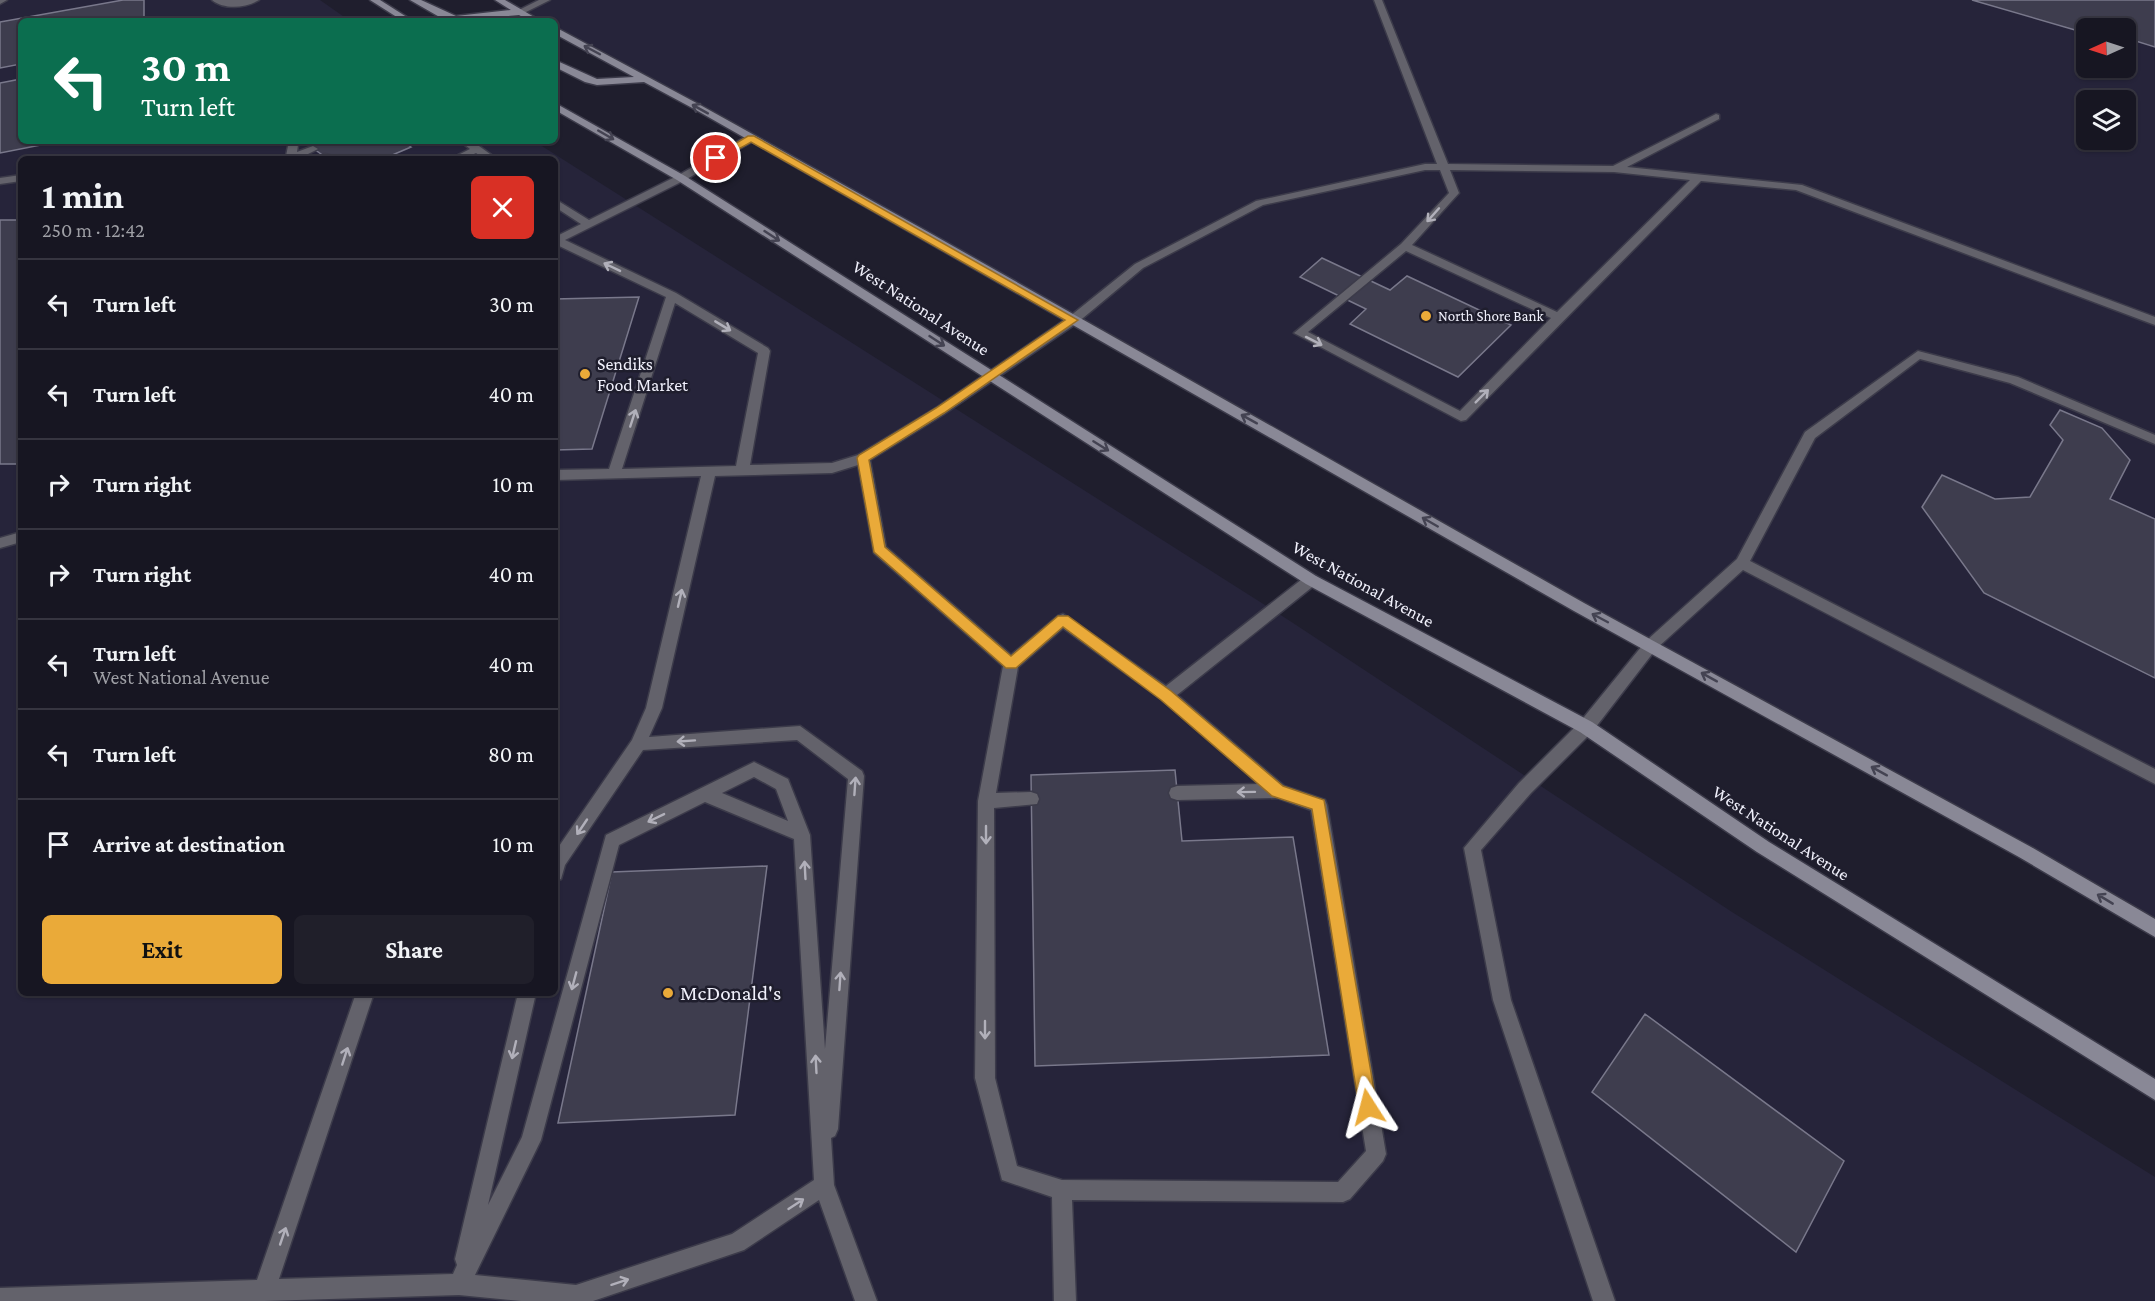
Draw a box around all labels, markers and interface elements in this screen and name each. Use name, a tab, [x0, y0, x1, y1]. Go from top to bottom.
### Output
north arrow	[2076, 18, 2136, 78]
map controls	[2076, 18, 2136, 150]
icon: left	[42, 42, 120, 120]
text: 30 m	[141, 43, 231, 90]
one-way arrow	[583, 44, 601, 55]
button: layers	[2076, 90, 2136, 150]
text: Turn left	[141, 92, 235, 122]
one-way arrow	[692, 102, 709, 114]
one-way arrow	[597, 129, 614, 141]
pin	[690, 132, 741, 183]
icon: arrive	[699, 141, 732, 174]
text: 1 min	[42, 176, 124, 216]
button: close	[471, 176, 534, 239]
one-way arrow	[1426, 207, 1440, 222]
text: 250 m · 12:42	[42, 219, 145, 241]
one-way arrow	[763, 231, 780, 243]
street label: West National Avenue	[849, 256, 993, 360]
one-way arrow	[603, 261, 621, 272]
icon: left	[42, 288, 75, 321]
text: Turn left	[93, 292, 176, 317]
text: 30 m	[489, 292, 534, 317]
place label: North Shore Bank	[1438, 308, 1545, 324]
marker: North Shore Bank	[1419, 309, 1433, 323]
one-way arrow	[714, 321, 731, 333]
one-way arrow	[928, 335, 945, 348]
one-way arrow	[1305, 335, 1322, 347]
place label: Sendiks Food Market	[597, 354, 689, 395]
marker: Sendiks Food Market	[578, 367, 592, 381]
icon: left	[42, 378, 75, 411]
text: Turn left	[93, 382, 176, 407]
text: 40 m	[489, 382, 534, 407]
one-way arrow	[1474, 388, 1489, 403]
one-way arrow	[628, 409, 639, 428]
one-way arrow	[1241, 413, 1258, 425]
one-way arrow	[1092, 440, 1109, 452]
icon: right	[42, 468, 75, 501]
text: Turn right	[93, 472, 191, 497]
text: 10 m	[492, 472, 534, 497]
one-way arrow	[1422, 516, 1439, 528]
street label: West National Avenue	[1289, 537, 1437, 631]
icon: right	[42, 558, 75, 591]
text: Turn right	[93, 562, 191, 587]
text: 40 m	[489, 562, 534, 587]
one-way arrow	[675, 589, 687, 608]
one-way arrow	[1592, 612, 1609, 624]
text: Turn left	[93, 641, 176, 666]
icon: left	[42, 648, 75, 681]
text: 40 m	[489, 652, 534, 677]
text: West National Avenue	[93, 666, 270, 688]
one-way arrow	[1700, 671, 1718, 682]
one-way arrow	[677, 735, 697, 746]
icon: left	[42, 738, 75, 771]
text: Turn left	[93, 742, 176, 767]
text: 80 m	[488, 742, 534, 767]
one-way arrow	[1871, 765, 1889, 776]
one-way arrow	[850, 777, 861, 797]
street label: West National Avenue	[1709, 781, 1853, 885]
one-way arrow	[1237, 786, 1257, 798]
one-way arrow	[647, 813, 665, 825]
one-way arrow	[576, 819, 588, 835]
one-way arrow	[980, 825, 992, 845]
icon: arrive	[42, 828, 75, 861]
text: Arrive at destination	[93, 832, 285, 857]
text: 10 m	[492, 832, 534, 857]
one-way arrow	[799, 860, 810, 880]
one-way arrow	[2097, 893, 2114, 905]
button: Exit	[42, 915, 282, 984]
button: Share	[294, 915, 534, 984]
one-way arrow	[568, 971, 579, 990]
one-way arrow	[835, 971, 846, 991]
place label: McDonald's	[680, 981, 781, 1005]
marker: McDonald's	[661, 986, 675, 1000]
one-way arrow	[979, 1020, 991, 1040]
one-way arrow	[507, 1040, 519, 1059]
one-way arrow	[340, 1047, 351, 1066]
one-way arrow	[811, 1055, 822, 1075]
position arrow	[1336, 1075, 1400, 1139]
one-way arrow	[788, 1197, 805, 1210]
one-way arrow	[279, 1227, 290, 1245]
one-way arrow	[610, 1275, 628, 1286]

